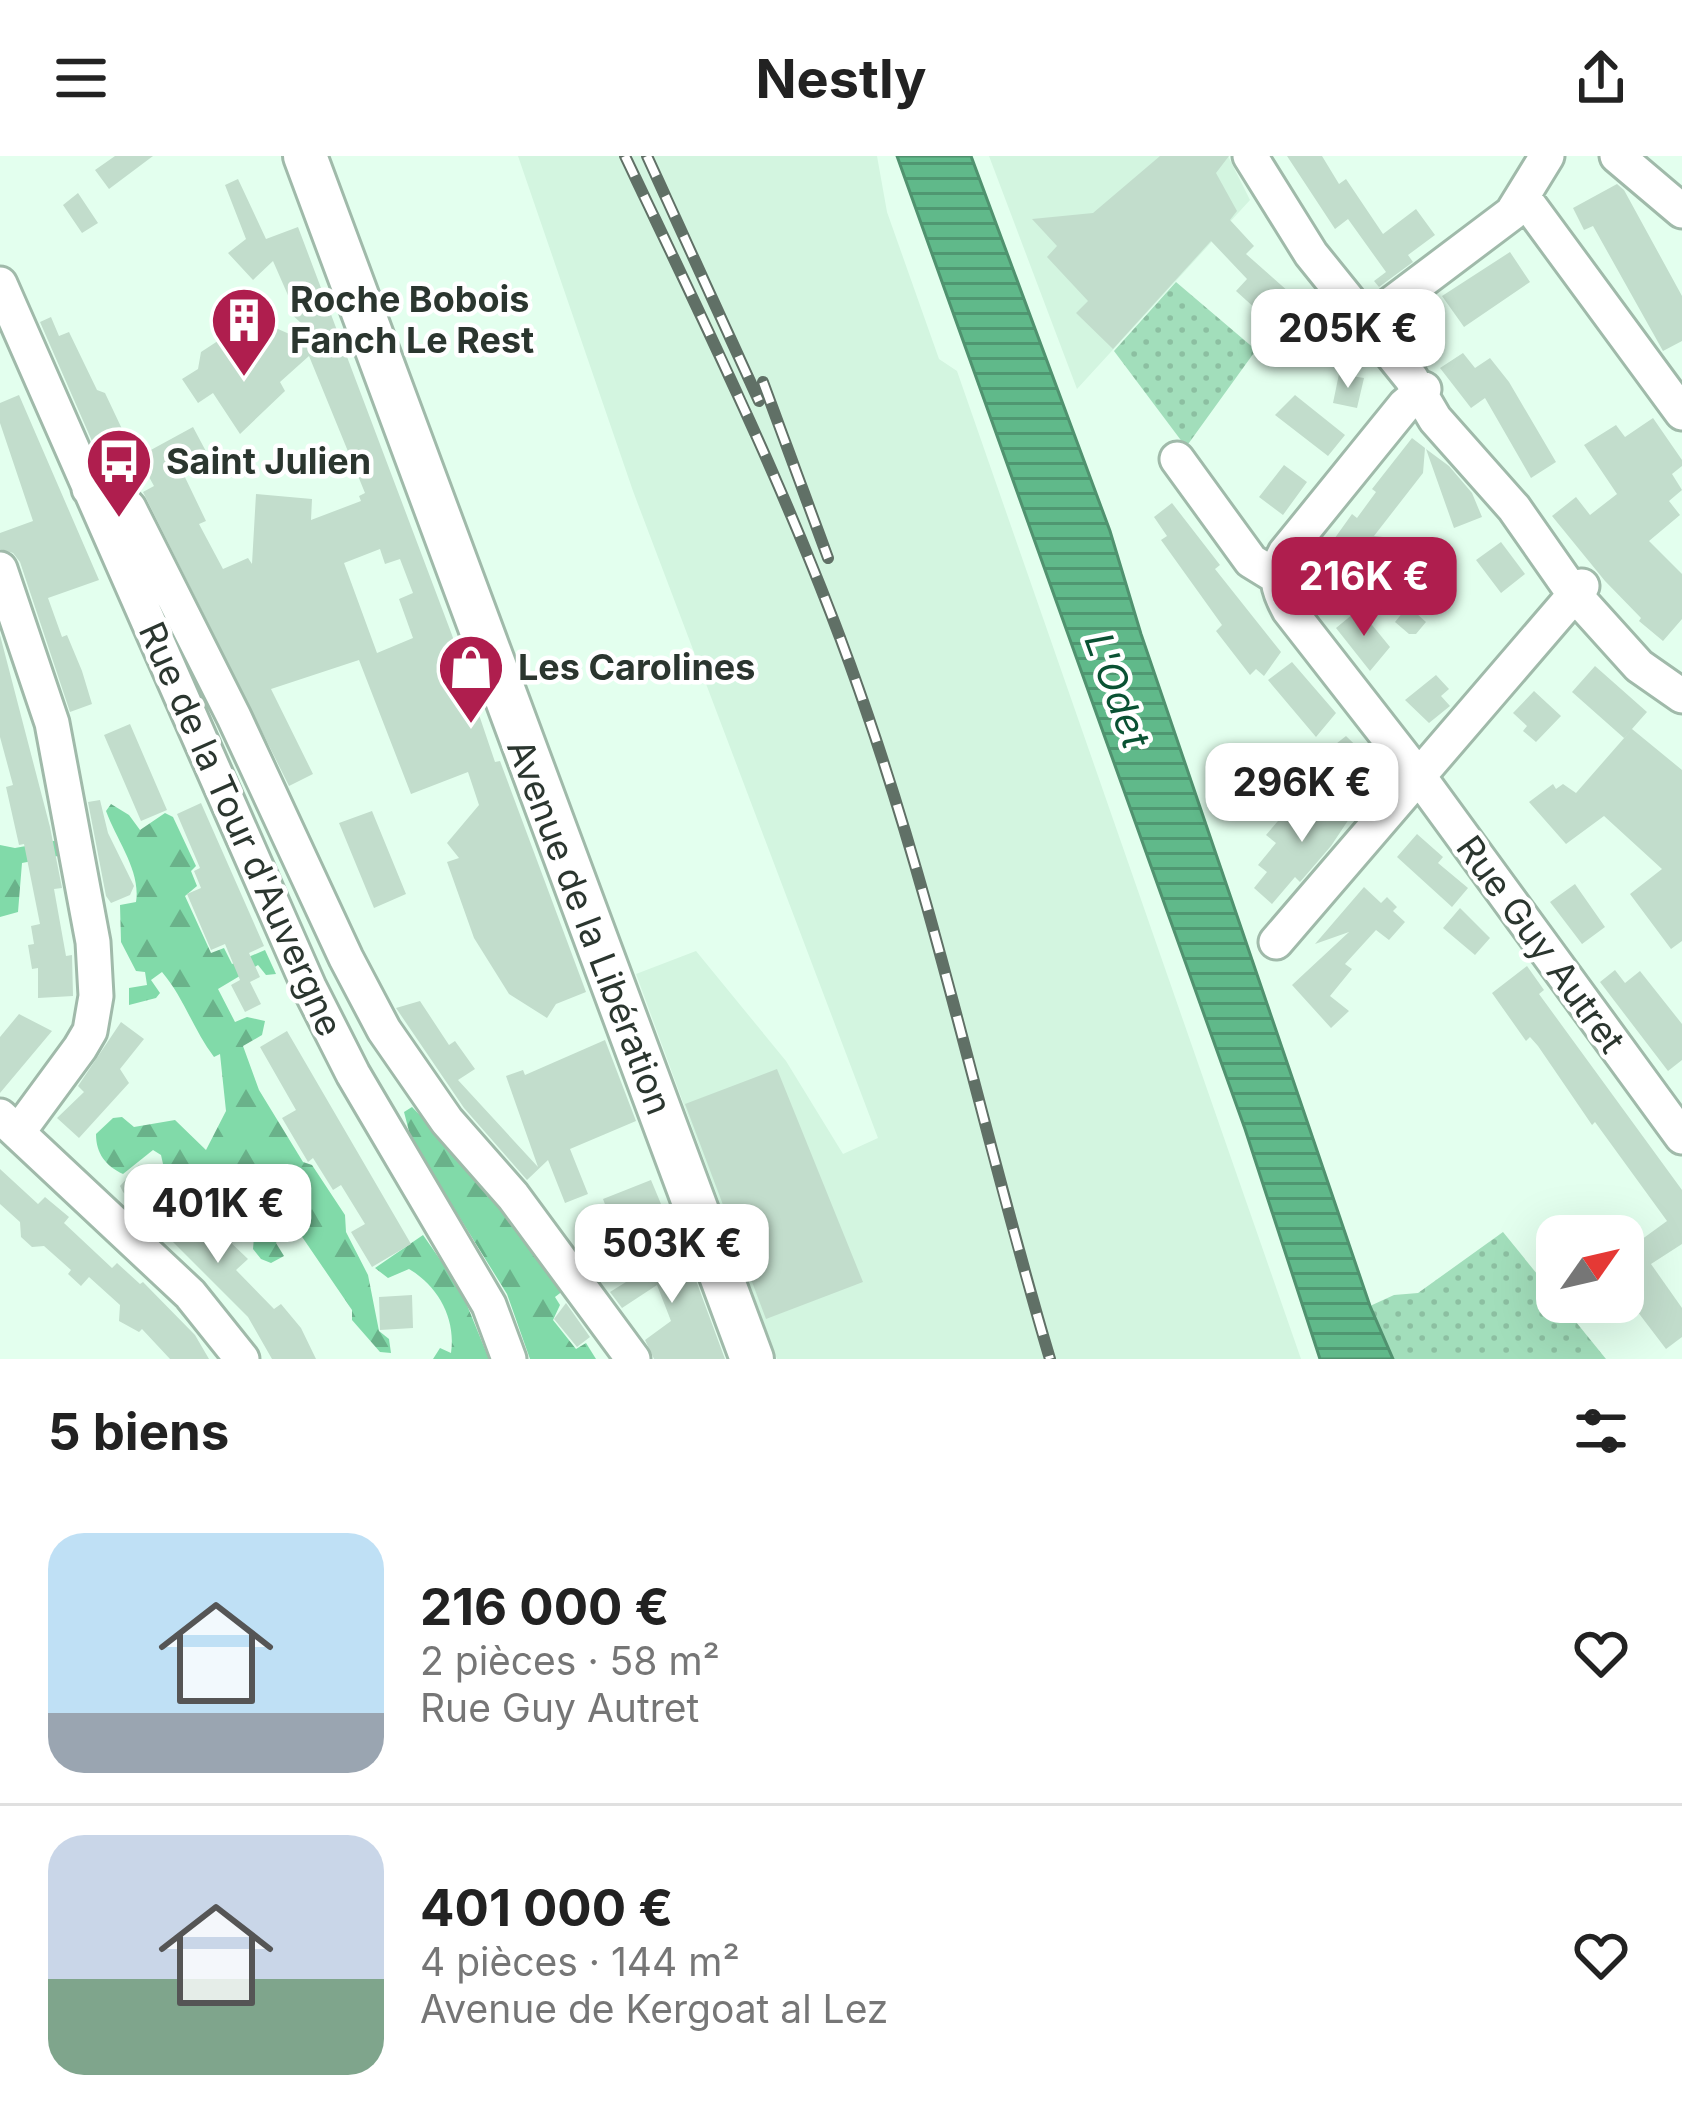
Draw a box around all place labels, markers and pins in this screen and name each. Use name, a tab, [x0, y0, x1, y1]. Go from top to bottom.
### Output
place label: Roche Bobois Fanch Le Rest	[290, 277, 534, 362]
building icon: Roche Bobois Fanch Le Rest	[209, 285, 279, 379]
pin: 205K €	[1250, 289, 1446, 391]
bus stop icon: Saint Julien	[84, 426, 154, 520]
place label: Saint Julien	[166, 439, 371, 483]
pin: 216K €	[1266, 537, 1462, 639]
shop icon: Les Carolines	[436, 632, 506, 726]
place label: Les Carolines	[518, 645, 755, 689]
pin: 296K €	[1204, 743, 1400, 845]
pin: 401K €	[120, 1164, 316, 1266]
pin: 503K €	[574, 1204, 770, 1306]

